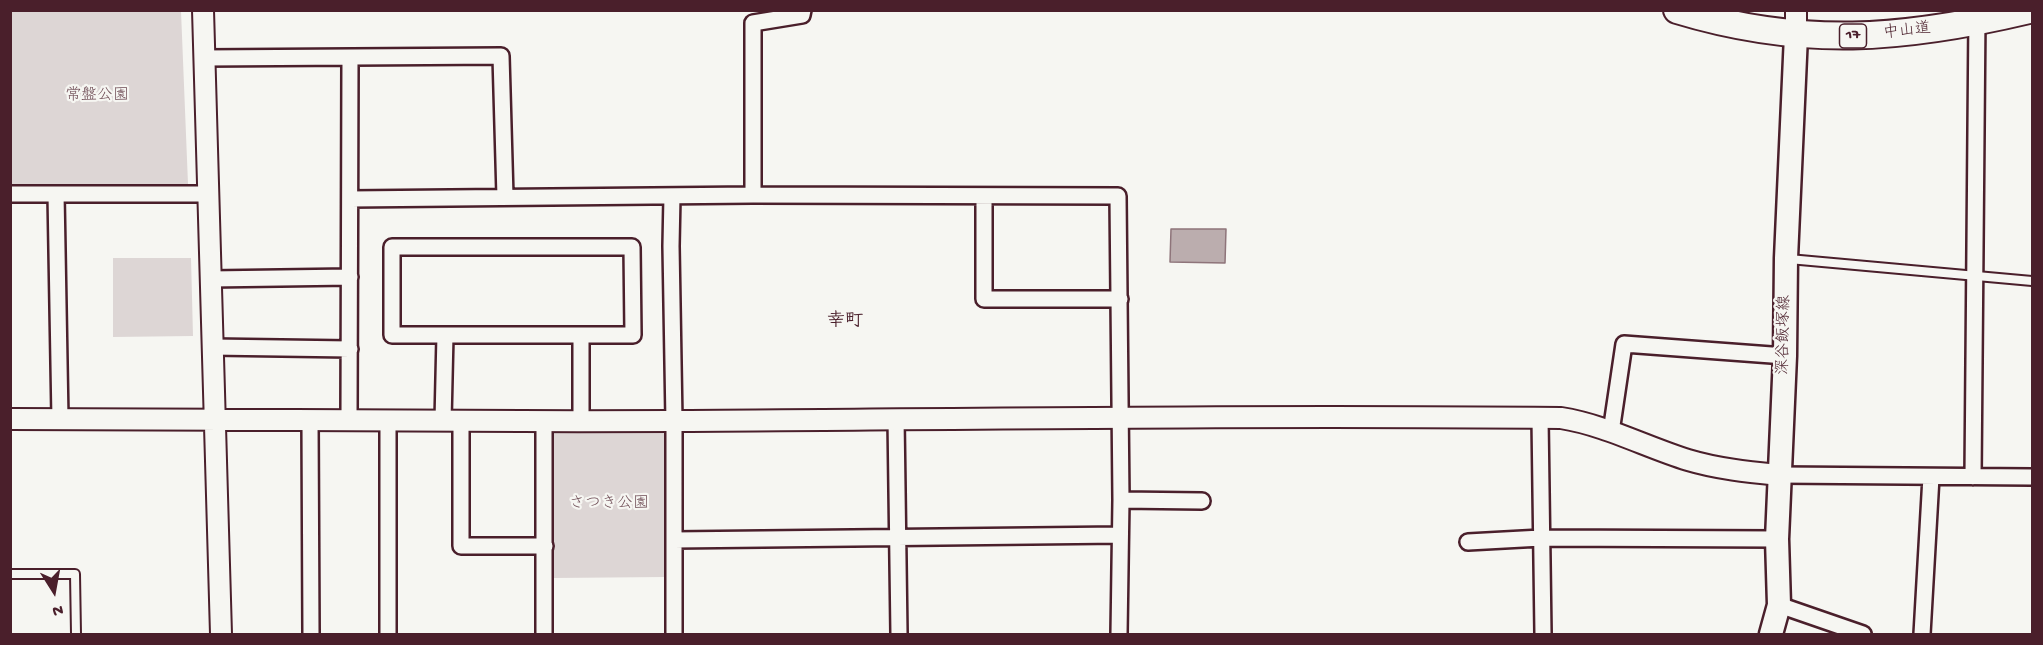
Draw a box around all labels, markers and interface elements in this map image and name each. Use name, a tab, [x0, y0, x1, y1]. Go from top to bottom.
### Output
street label: 中山道	[1882, 20, 1932, 44]
road number: 17	[1840, 24, 1866, 48]
park label: 常盤公園	[65, 87, 129, 107]
street label: 深谷飯塚線	[1775, 295, 1795, 375]
district label: 幸町	[827, 311, 863, 333]
park label: さつき公園	[569, 495, 649, 515]
north arrow	[24, 561, 84, 621]
text: N	[51, 599, 64, 619]

